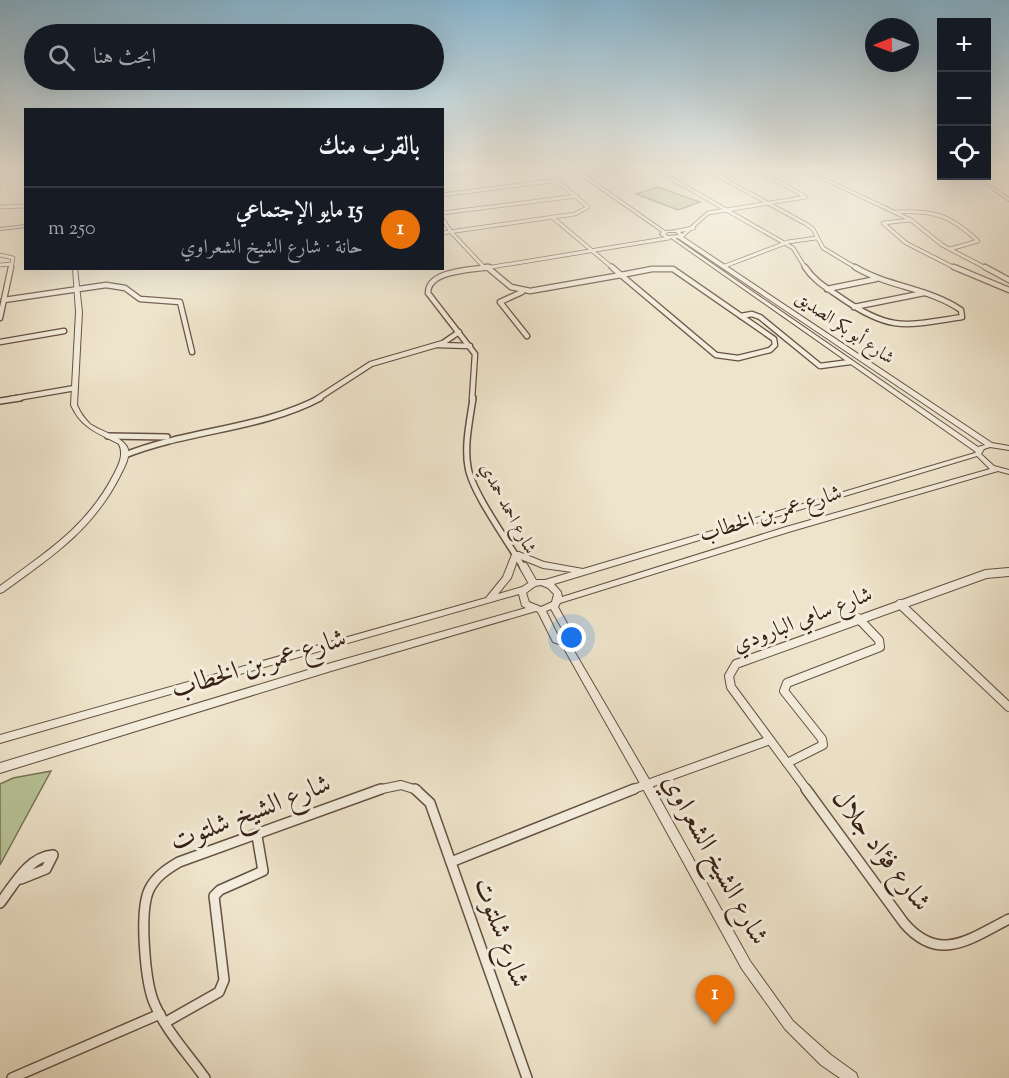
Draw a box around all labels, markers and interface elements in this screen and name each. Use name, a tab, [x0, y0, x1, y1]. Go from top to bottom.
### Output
north arrow	[865, 18, 919, 72]
map controls	[937, 18, 991, 180]
button: +	[937, 18, 991, 72]
search box	[24, 24, 444, 90]
icon: search	[45, 41, 78, 74]
text: ابحث هنا	[93, 42, 156, 74]
button: −	[937, 72, 991, 126]
button: locate	[937, 126, 991, 180]
text: بالقرب منك	[318, 129, 420, 166]
text: 15 مايو الإجتماعي	[236, 196, 363, 228]
text: 250 m	[48, 215, 96, 244]
text: 1	[397, 215, 404, 244]
text: حانة · شارع الشيخ الشعراوي	[180, 234, 363, 263]
street label: شارع أبو بكر الصديق	[789, 284, 900, 372]
street label: شارع احمد حمدي	[472, 459, 542, 559]
street label: شارع عمر بن الخطاب	[696, 478, 846, 552]
street label: شارع سامي البارودي	[728, 580, 878, 662]
street label: شارع عمر بن الخطاب	[166, 620, 352, 710]
your location	[557, 623, 586, 652]
street label: شارع الشيخ شلتوت	[165, 765, 338, 864]
street label: شارع الشيخ الشعراوي	[649, 767, 777, 954]
street label: شارع فؤاد جلال	[821, 781, 939, 921]
street label: شارع شلتوت	[462, 873, 538, 993]
pin: 1	[696, 976, 734, 1025]

